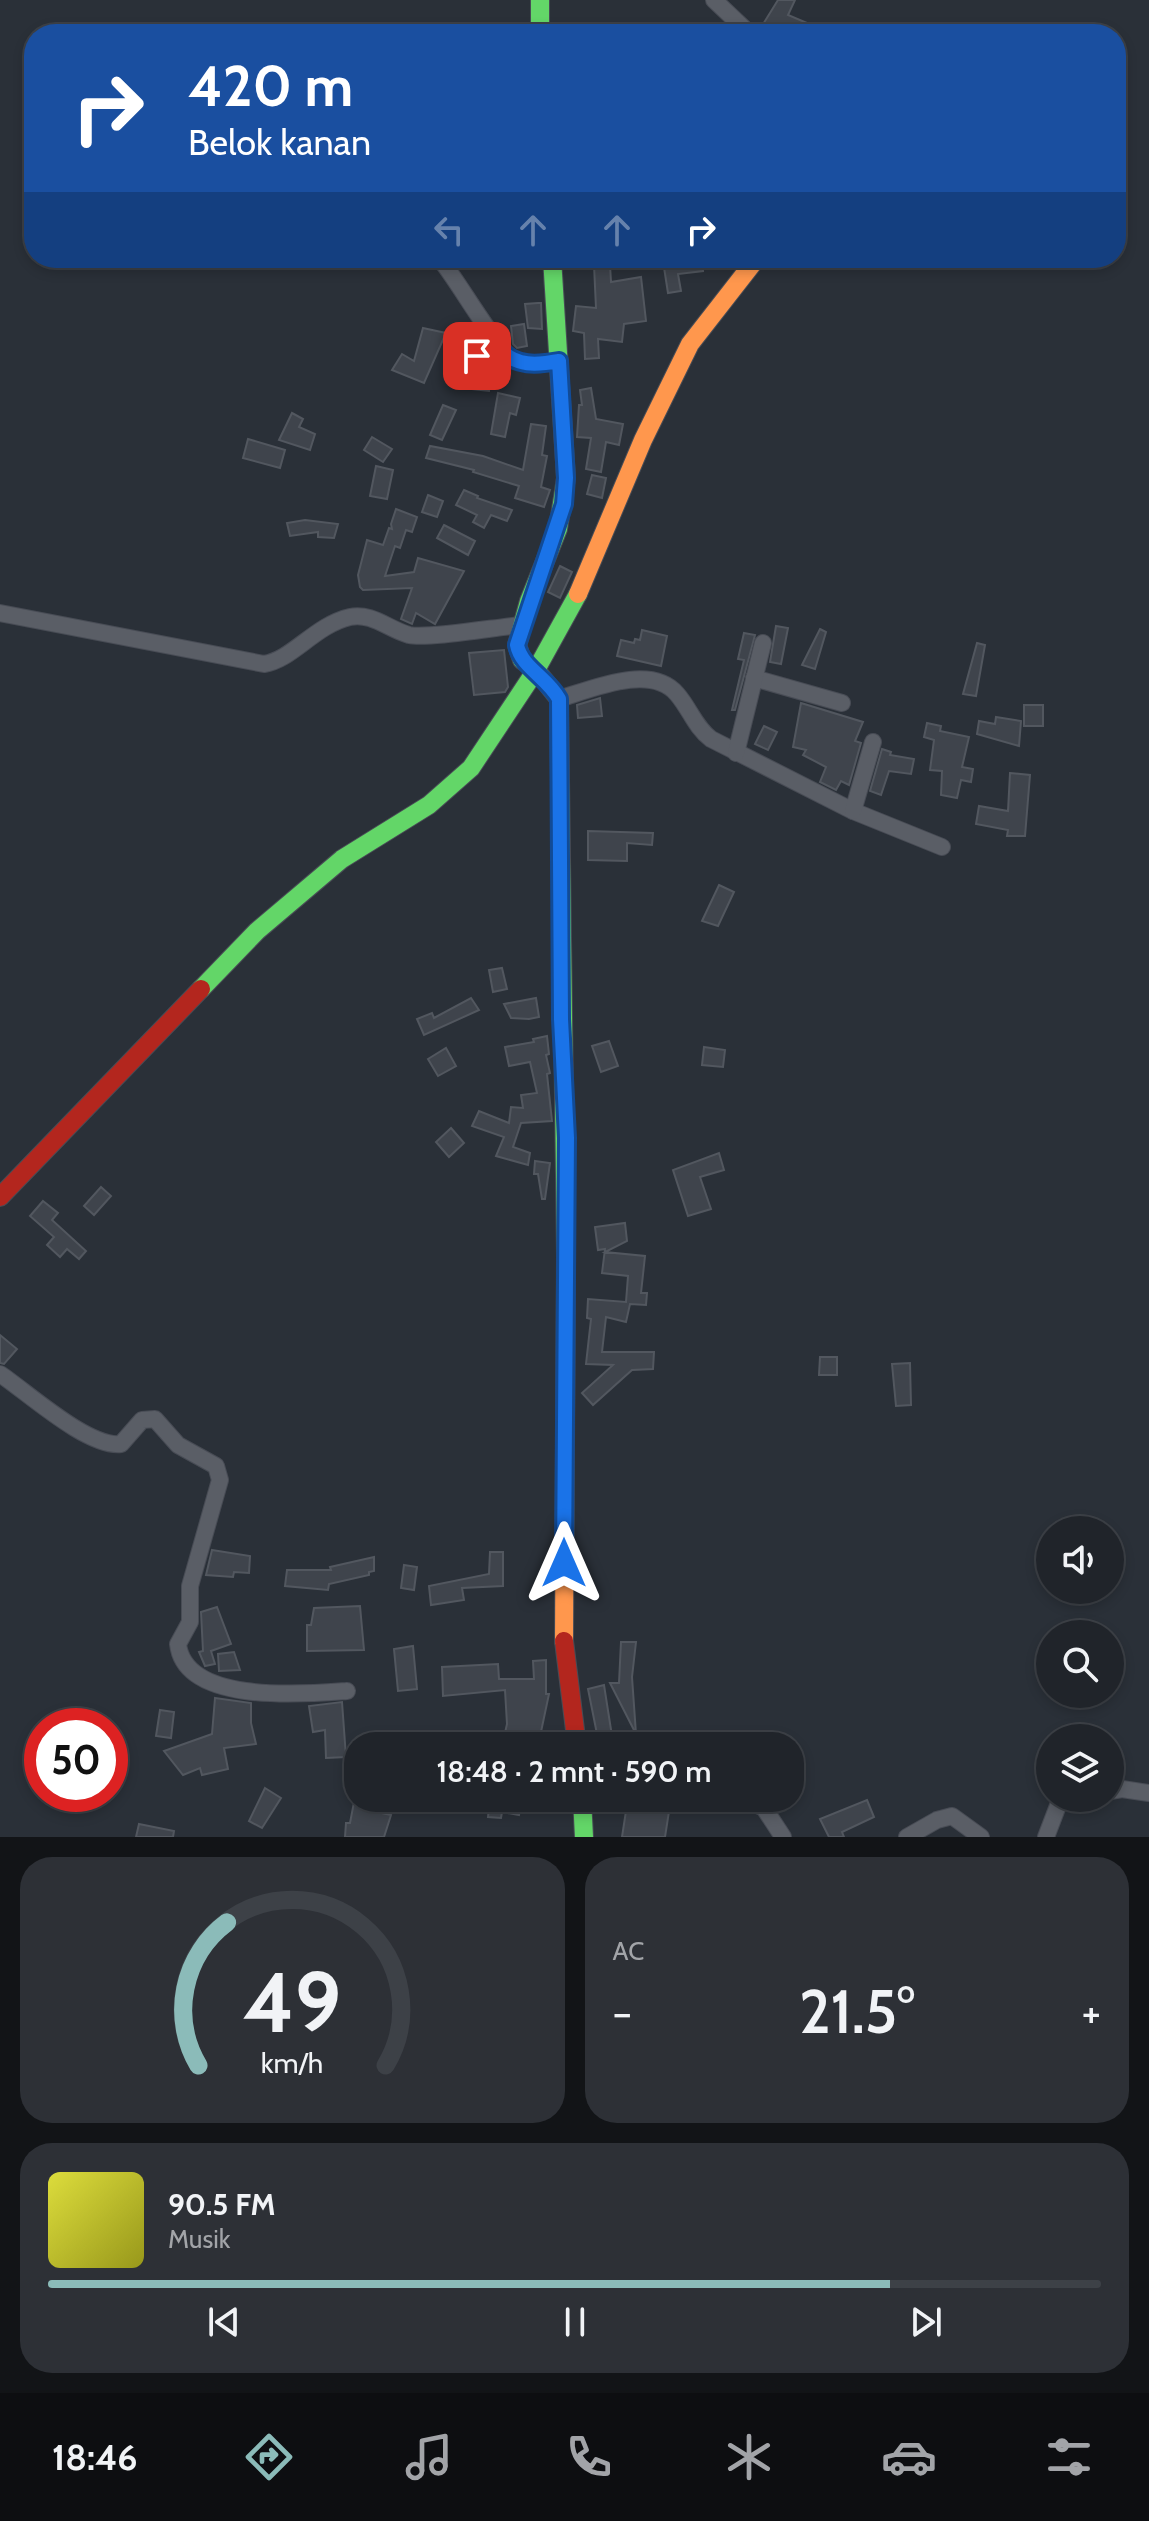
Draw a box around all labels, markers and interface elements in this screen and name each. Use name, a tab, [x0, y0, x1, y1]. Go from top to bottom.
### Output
text: 420 m	[188, 52, 353, 120]
icon: right	[56, 56, 160, 160]
text: Belok kanan	[188, 120, 371, 164]
icon: left	[427, 208, 471, 252]
icon: ahead	[511, 208, 555, 252]
icon: ahead	[595, 208, 639, 252]
icon: right	[679, 208, 723, 252]
pin	[443, 322, 511, 390]
icon: arrive	[455, 334, 499, 378]
map controls	[1036, 1516, 1124, 1812]
button: sound	[1036, 1516, 1124, 1604]
position arrow	[522, 1521, 606, 1605]
button: search	[1036, 1620, 1124, 1708]
speed limit sign: 50	[24, 1708, 128, 1812]
button: layers	[1036, 1724, 1124, 1812]
text: 18:48 · 2 mnt · 590 m	[436, 1753, 712, 1790]
text: AC	[613, 1935, 644, 1967]
text: 49	[243, 1952, 341, 2053]
text: 21.5°	[799, 1975, 915, 2048]
text: −	[613, 1986, 632, 2039]
text: +	[1082, 1986, 1101, 2039]
text: km/h	[261, 2045, 324, 2080]
text: 90.5 FM	[168, 2186, 276, 2223]
text: Musik	[168, 2223, 230, 2255]
icon: previous	[202, 2300, 246, 2344]
icon: pause	[553, 2300, 597, 2344]
icon: next	[904, 2300, 948, 2344]
icon: directions	[241, 2429, 297, 2485]
icon: music	[401, 2429, 457, 2485]
icon: phone	[561, 2429, 617, 2485]
icon: climate	[721, 2429, 777, 2485]
icon: car	[881, 2429, 937, 2485]
icon: filters	[1041, 2429, 1097, 2485]
text: 18:46	[52, 2435, 138, 2479]

